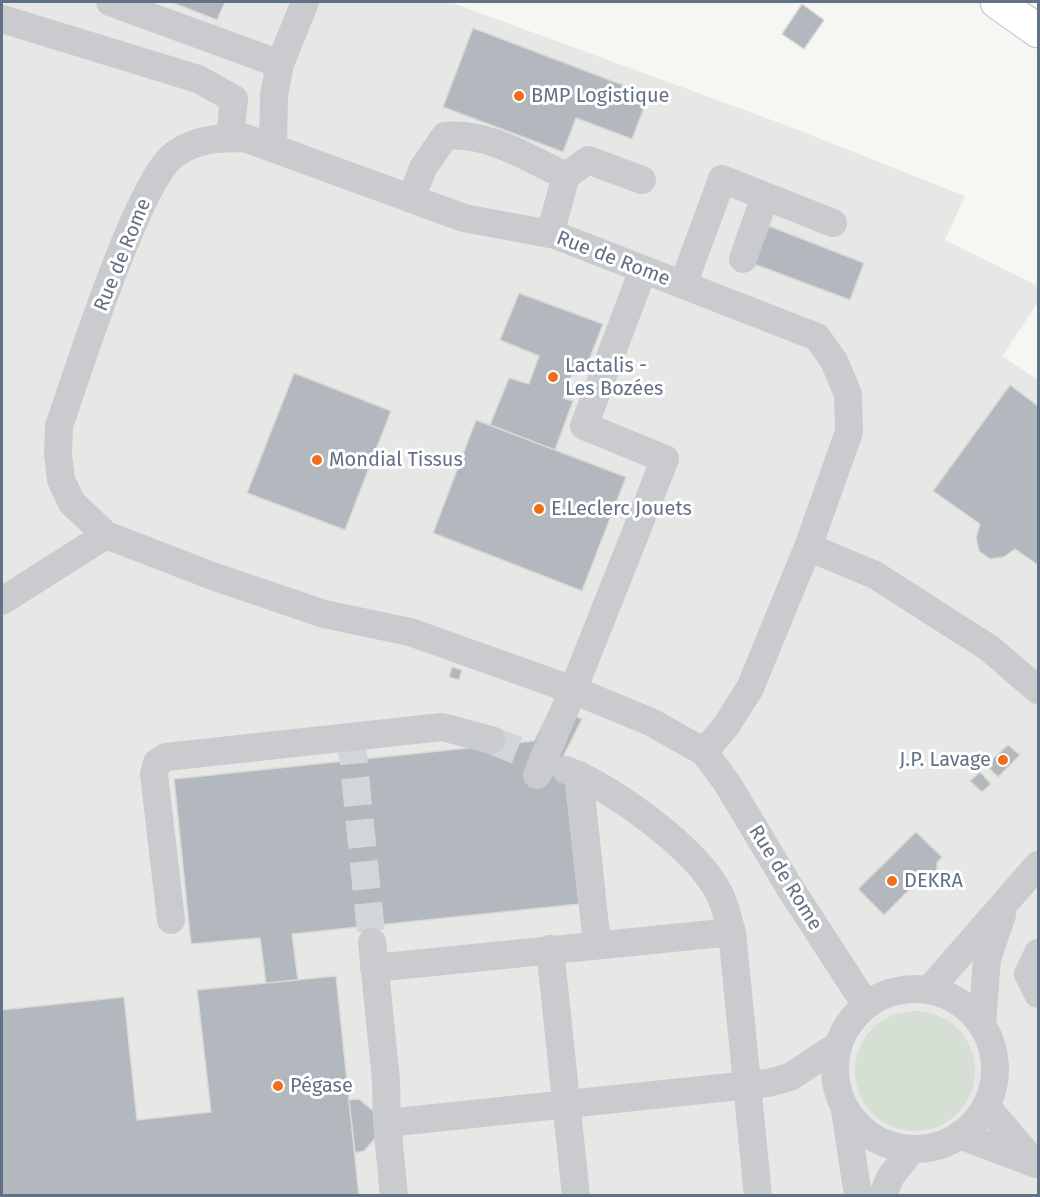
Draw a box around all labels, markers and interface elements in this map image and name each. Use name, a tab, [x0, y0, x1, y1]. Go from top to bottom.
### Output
place label: BMP Logistique	[531, 84, 670, 108]
marker: BMP Logistique	[512, 89, 526, 103]
street label: Rue de Rome	[89, 195, 157, 315]
street label: Rue de Rome	[553, 226, 673, 292]
place label: Lactalis - Les Bozées	[565, 354, 663, 401]
marker: Lactalis - Les Bozées	[546, 370, 560, 384]
place label: Mondial Tissus	[329, 448, 463, 472]
marker: Mondial Tissus	[310, 453, 324, 467]
place label: E.Leclerc Jouets	[551, 497, 692, 521]
marker: E.Leclerc Jouets	[532, 502, 546, 516]
place label: J.P. Lavage	[899, 748, 991, 772]
marker: J.P. Lavage	[996, 753, 1010, 767]
street label: Rue de Rome	[743, 821, 827, 935]
place label: DEKRA	[904, 869, 963, 893]
marker: DEKRA	[885, 874, 899, 888]
place label: Pégase	[290, 1074, 353, 1098]
marker: Pégase	[271, 1079, 285, 1093]

